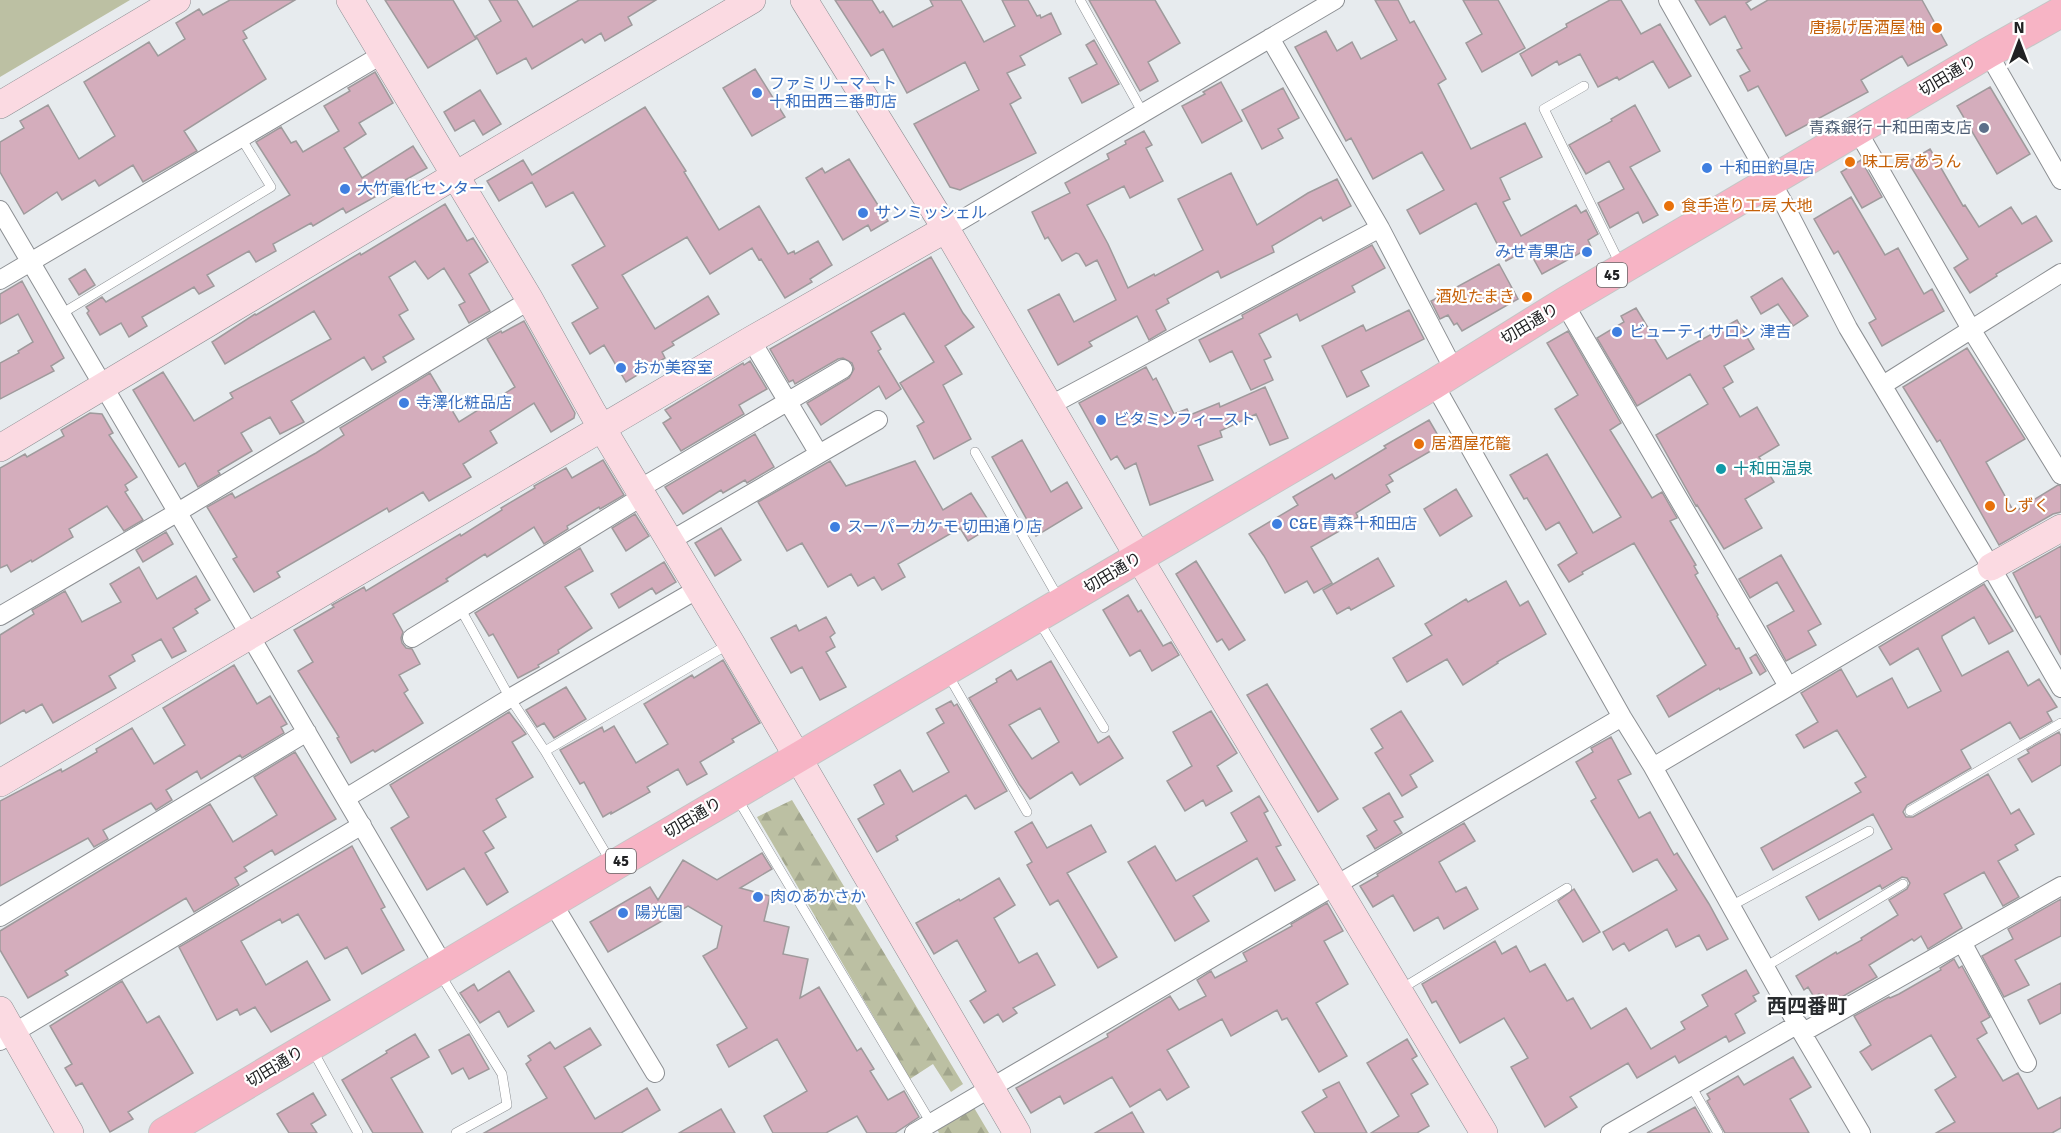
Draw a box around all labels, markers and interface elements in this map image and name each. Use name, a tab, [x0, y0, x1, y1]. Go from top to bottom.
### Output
north arrow	[1989, 12, 2049, 72]
place label: 唐揚げ居酒屋 柚	[1809, 18, 1925, 38]
text: N	[2013, 18, 2025, 38]
marker: 唐揚げ居酒屋 柚	[1930, 21, 1944, 35]
street label: 切田通り	[1915, 51, 1981, 101]
place label: ファミリーマート 十和田西三番町店	[769, 74, 897, 112]
marker: ファミリーマート 十和田西三番町店	[750, 86, 764, 100]
place label: 青森銀行 十和田南支店	[1808, 118, 1972, 138]
marker: 青森銀行 十和田南支店	[1977, 121, 1991, 135]
place label: 味工房 あうん	[1862, 152, 1962, 172]
marker: 味工房 あうん	[1843, 155, 1857, 169]
place label: 十和田釣具店	[1719, 158, 1815, 178]
marker: 十和田釣具店	[1700, 161, 1714, 175]
place label: 大竹電化センター	[357, 179, 485, 199]
marker: 大竹電化センター	[338, 182, 352, 196]
place label: 食手造り工房 大地	[1681, 196, 1813, 216]
marker: 食手造り工房 大地	[1662, 199, 1676, 213]
place label: サンミッシェル	[875, 203, 987, 223]
marker: サンミッシェル	[856, 206, 870, 220]
place label: みせ青果店	[1495, 242, 1575, 262]
marker: みせ青果店	[1580, 245, 1594, 259]
road number: 45	[1597, 263, 1627, 287]
place label: 酒処たまき	[1435, 287, 1515, 307]
marker: 酒処たまき	[1520, 290, 1534, 304]
street label: 切田通り	[1497, 299, 1563, 349]
place label: ビューティサロン 津吉	[1629, 322, 1792, 342]
marker: ビューティサロン 津吉	[1610, 325, 1624, 339]
place label: おか美容室	[633, 358, 713, 378]
marker: おか美容室	[614, 361, 628, 375]
place label: 寺澤化粧品店	[416, 393, 512, 413]
marker: 寺澤化粧品店	[397, 396, 411, 410]
place label: ビタミンフィースト	[1113, 410, 1255, 430]
marker: ビタミンフィースト	[1094, 413, 1108, 427]
place label: 居酒屋花籠	[1431, 434, 1511, 454]
marker: 居酒屋花籠	[1412, 437, 1426, 451]
place label: 十和田温泉	[1733, 459, 1813, 479]
marker: 十和田温泉	[1714, 462, 1728, 476]
place label: しずく	[2002, 496, 2050, 516]
marker: しずく	[1983, 499, 1997, 513]
place label: C&E 青森十和田店	[1289, 514, 1417, 534]
place label: スーパーカケモ 切田通り店	[847, 517, 1042, 537]
marker: C&E 青森十和田店	[1270, 517, 1284, 531]
marker: スーパーカケモ 切田通り店	[828, 520, 842, 534]
street label: 切田通り	[1080, 548, 1146, 598]
street label: 切田通り	[660, 793, 726, 843]
road number: 45	[606, 849, 636, 873]
place label: 肉のあかさか	[770, 887, 866, 907]
marker: 肉のあかさか	[751, 890, 765, 904]
place label: 陽光園	[635, 903, 683, 923]
marker: 陽光園	[616, 906, 630, 920]
district label: 西四番町	[1767, 994, 1847, 1019]
street label: 切田通り	[242, 1042, 308, 1092]

